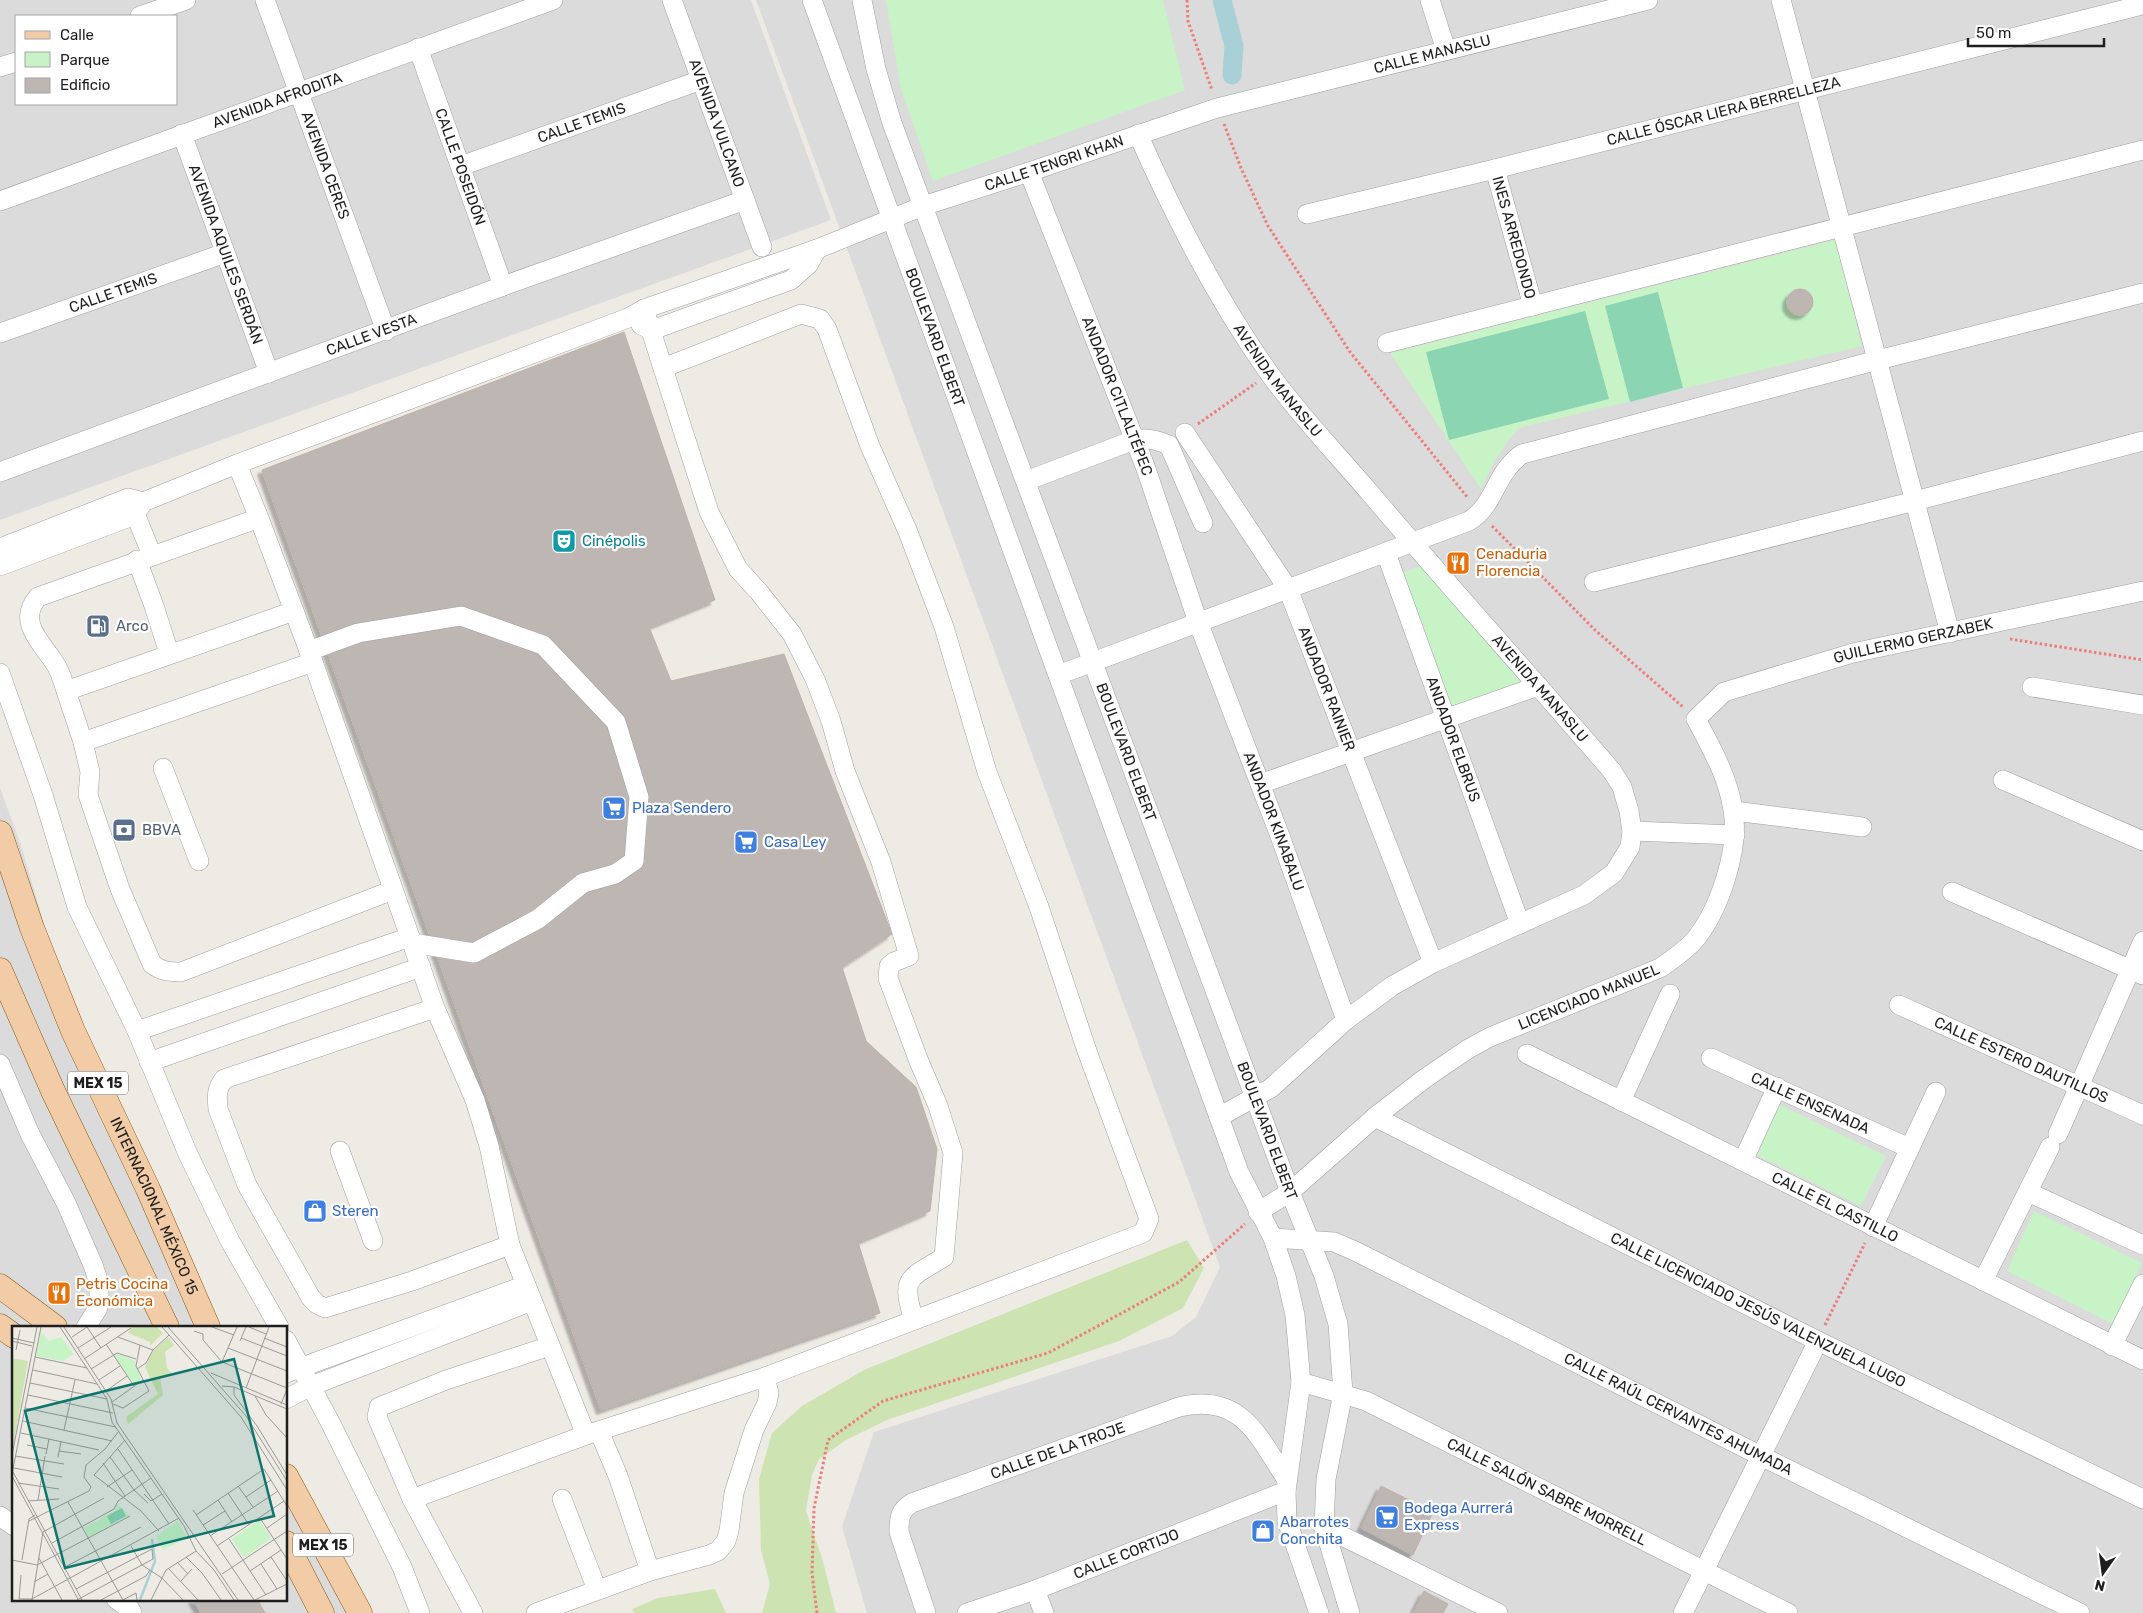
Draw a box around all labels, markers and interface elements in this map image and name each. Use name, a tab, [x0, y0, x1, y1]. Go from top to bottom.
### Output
legend	[15, 15, 178, 105]
scale bar	[1968, 15, 2104, 47]
text: 50 m	[1976, 24, 2011, 42]
text: Calle	[60, 26, 94, 44]
street label: CALLE MANASLU	[1372, 31, 1493, 77]
text: Parque	[60, 51, 110, 69]
street label: AVENIDA VULCANO	[685, 57, 748, 190]
street label: AVENIDA AFRODITA	[210, 68, 345, 132]
street label: CALLE ÓSCAR LIERA BERRELLEZA	[1605, 73, 1842, 149]
text: Edificio	[60, 76, 110, 94]
street label: CALLE TEMIS	[535, 99, 628, 147]
street label: CALLE POSEIDÓN	[431, 106, 490, 228]
street label: AVENIDA CERES	[297, 109, 353, 222]
street label: CALLE TENGRI KHAN	[982, 131, 1126, 195]
street label: AVENIDA AQUILES SERDÁN	[185, 162, 267, 347]
street label: INES ARREDONDO	[1488, 174, 1540, 301]
street label: BOULEVARD ELBERT	[901, 266, 968, 409]
street label: CALLE TEMIS	[67, 269, 160, 317]
street label: CALLE VESTA	[324, 310, 419, 360]
street label: ANDADOR CITLALTÉPEC	[1078, 314, 1157, 478]
street label: AVENIDA MANASLU	[1230, 320, 1326, 441]
theatre icon: Cinépolis	[551, 528, 577, 554]
place label: Cinépolis	[582, 532, 646, 550]
place label: Cenaduria Florencia	[1476, 545, 1547, 580]
restaurant icon: Cenaduria Florencia	[1445, 550, 1471, 576]
fuel station icon: Arco	[85, 613, 111, 639]
street label: GUILLERMO GERZABEK	[1831, 614, 1994, 667]
place label: Arco	[116, 617, 149, 635]
street label: ANDADOR RAINIER	[1294, 624, 1359, 754]
street label: AVENIDA MANASLU	[1488, 631, 1592, 746]
street label: ANDADOR ELBRUS	[1422, 674, 1484, 804]
street label: BOULEVARD ELBERT	[1092, 680, 1160, 824]
street label: ANDADOR KINABALU	[1240, 749, 1308, 893]
supermarket icon: Plaza Sendero	[601, 795, 627, 821]
place label: Plaza Sendero	[632, 799, 731, 817]
bank icon: BBVA	[111, 817, 137, 843]
place label: BBVA	[142, 821, 181, 839]
supermarket icon: Casa Ley	[733, 829, 759, 855]
place label: Casa Ley	[764, 833, 827, 851]
street label: LICENCIADO MANUEL	[1515, 960, 1663, 1034]
street label: CALLE ESTERO DAUTILLOS	[1931, 1013, 2111, 1107]
street label: BOULEVARD ELBERT	[1233, 1059, 1301, 1203]
street label: CALLE ENSENADA	[1748, 1068, 1872, 1138]
road number: MEX 15	[68, 1072, 128, 1094]
street label: INTERNACIONAL MÉXICO 15	[106, 1114, 202, 1298]
street label: CALLE EL CASTILLO	[1769, 1168, 1901, 1246]
shop icon: Steren	[302, 1198, 328, 1224]
place label: Steren	[332, 1202, 379, 1220]
street label: CALLE LICENCIADO JESÚS VALENZUELA LUGO	[1608, 1229, 1909, 1391]
place label: Petris Cocina Económica	[76, 1275, 168, 1310]
restaurant icon: Petris Cocina Económica	[46, 1280, 72, 1306]
inset map	[12, 1326, 288, 1600]
street label: CALLE RAÚL CERVANTES AHUMADA	[1561, 1349, 1796, 1479]
street label: CALLE DE LA TROJE	[988, 1418, 1127, 1483]
street label: CALLE SALÓN SABRE MORRELL	[1444, 1434, 1650, 1550]
place label: Bodega Aurrerá Express	[1404, 1499, 1513, 1534]
supermarket icon: Bodega Aurrerá Express	[1374, 1504, 1400, 1530]
place label: Abarrotes Conchita	[1280, 1513, 1349, 1548]
shop icon: Abarrotes Conchita	[1250, 1518, 1276, 1544]
street label: CALLE CORTIJO	[1071, 1525, 1182, 1583]
road number: MEX 15	[293, 1534, 353, 1556]
north arrow	[2078, 1548, 2128, 1598]
text: N	[2093, 1576, 2107, 1595]

